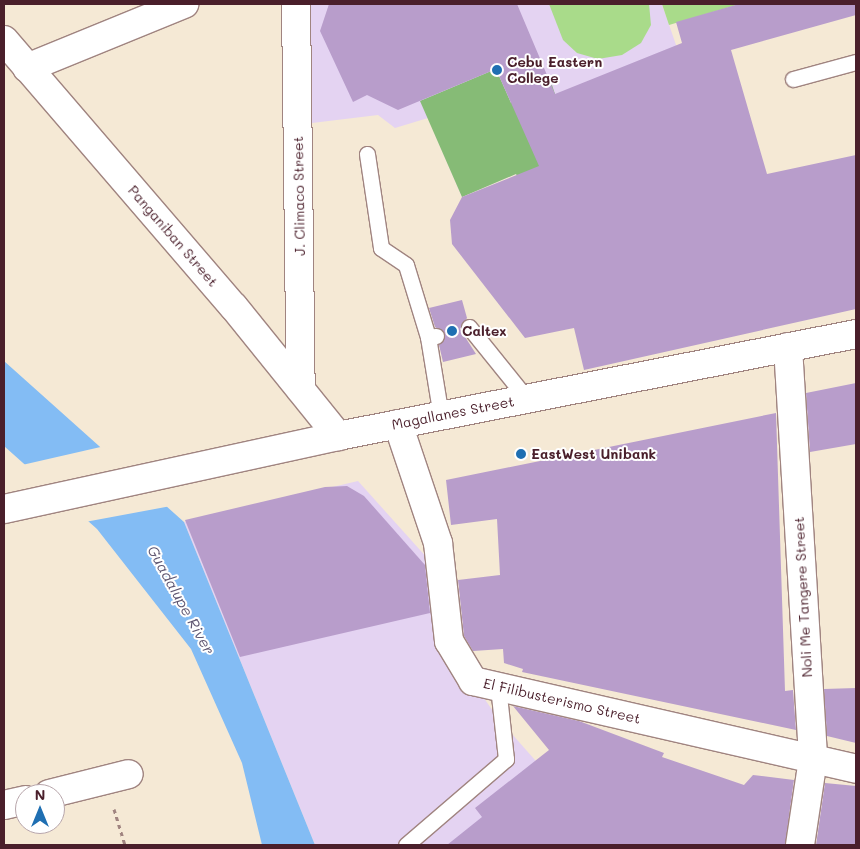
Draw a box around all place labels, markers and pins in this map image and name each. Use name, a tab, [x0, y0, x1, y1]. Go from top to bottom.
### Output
place label: Cebu Eastern College	[507, 54, 602, 86]
marker: Cebu Eastern College	[491, 64, 503, 76]
place label: Caltex	[462, 323, 507, 339]
marker: Caltex	[446, 325, 458, 337]
place label: EastWest Unibank	[531, 446, 656, 462]
marker: EastWest Unibank	[515, 448, 527, 460]

